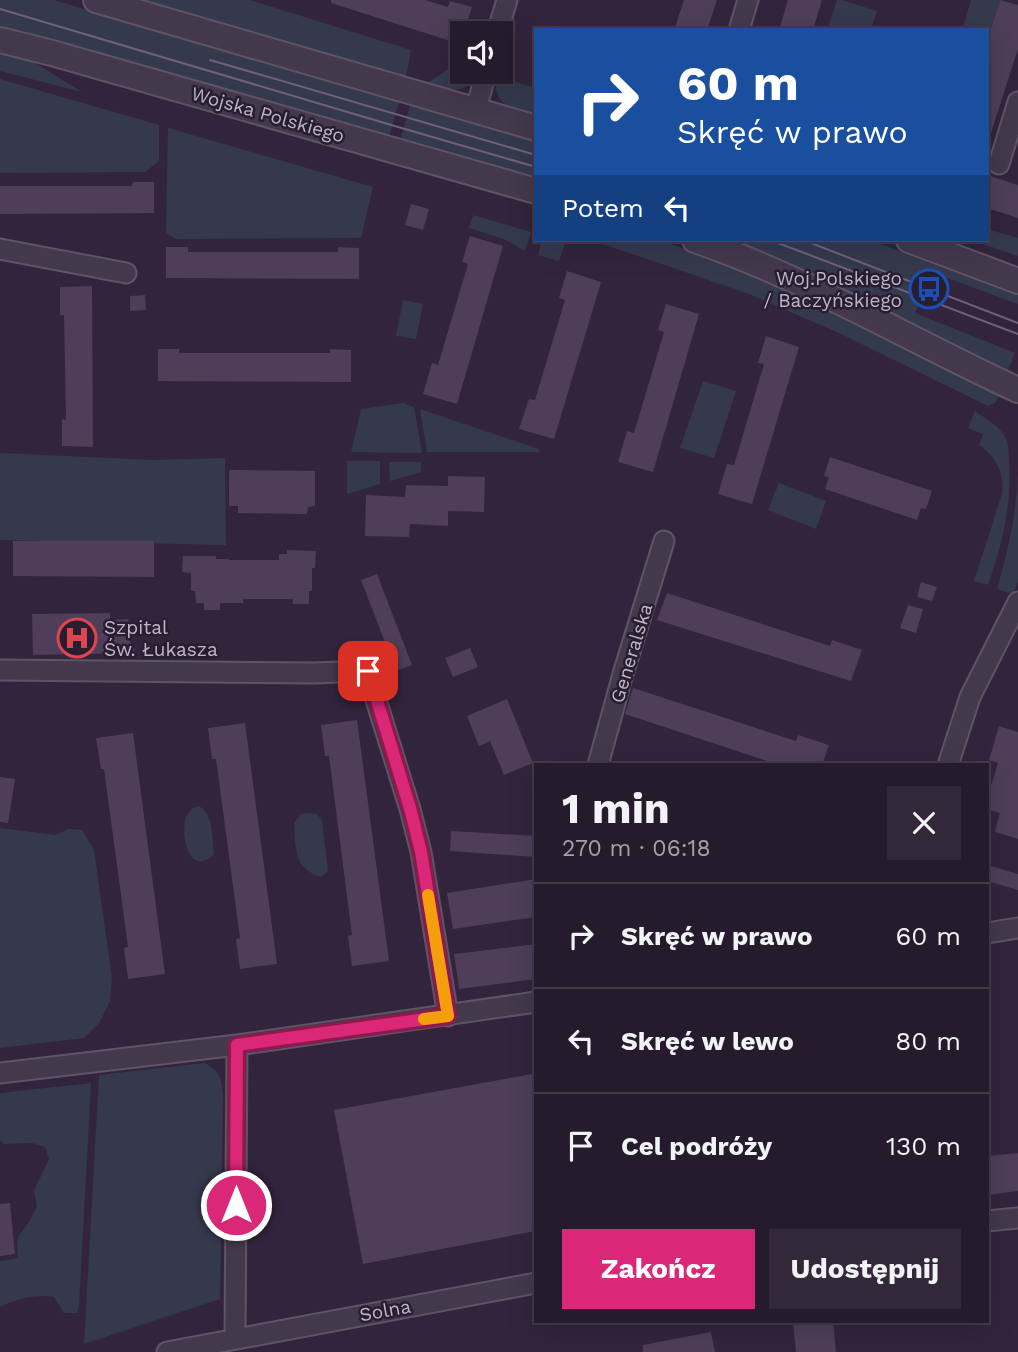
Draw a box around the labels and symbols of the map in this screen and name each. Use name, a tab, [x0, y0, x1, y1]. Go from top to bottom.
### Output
street label: Wojska Polskiego	[189, 82, 347, 147]
place label: Woj.Polskiego / Baczyńskiego	[763, 267, 902, 312]
bus stop icon: Woj.Polskiego / Baczyńskiego	[908, 268, 950, 310]
street label: Generalska	[605, 600, 658, 706]
place label: Szpital Św. Łukasza	[104, 616, 218, 661]
hospital icon: Szpital Św. Łukasza	[56, 617, 98, 659]
pin	[338, 641, 398, 701]
position arrow	[199, 1168, 273, 1242]
street label: Solna	[358, 1295, 413, 1326]

